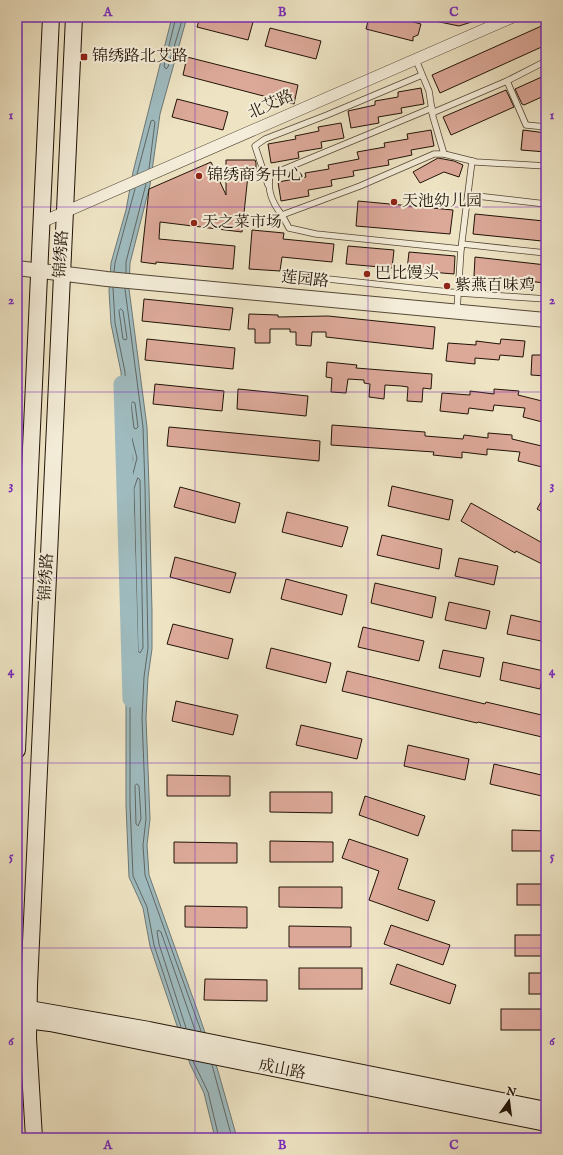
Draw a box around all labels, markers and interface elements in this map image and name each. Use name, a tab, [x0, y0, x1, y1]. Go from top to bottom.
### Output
text: A	[103, 4, 114, 21]
text: B	[278, 4, 287, 21]
text: C	[449, 4, 459, 21]
place label: 锦绣路北艾路	[92, 47, 188, 67]
marker: 锦绣路北艾路	[79, 52, 89, 62]
street label: 北艾路	[245, 86, 297, 124]
text: 1	[9, 107, 14, 124]
text: 1	[550, 107, 555, 124]
place label: 锦绣商务中心	[207, 166, 303, 186]
marker: 锦绣商务中心	[194, 171, 204, 181]
place label: 天池幼儿园	[402, 192, 482, 212]
marker: 天池幼儿园	[389, 197, 399, 207]
place label: 天之菜市场	[202, 213, 282, 233]
marker: 天之菜市场	[189, 218, 199, 228]
street label: 锦绣路	[51, 230, 73, 278]
place label: 巴比馒头	[375, 264, 439, 284]
street label: 莲园路	[280, 268, 330, 292]
marker: 巴比馒头	[362, 269, 372, 279]
place label: 紫燕百味鸡	[455, 276, 535, 296]
marker: 紫燕百味鸡	[442, 281, 452, 291]
text: 2	[8, 292, 14, 309]
text: 2	[549, 292, 555, 309]
text: 3	[9, 477, 14, 494]
text: 3	[550, 477, 555, 494]
street label: 锦绣路	[36, 553, 58, 601]
text: 4	[8, 663, 15, 680]
text: 4	[549, 663, 556, 680]
text: 5	[9, 848, 14, 865]
text: 5	[550, 848, 555, 865]
text: 6	[8, 1033, 14, 1050]
text: 6	[549, 1033, 555, 1050]
street label: 成山路	[257, 1056, 307, 1084]
north arrow	[489, 1081, 529, 1121]
text: N	[504, 1084, 518, 1100]
text: A	[103, 1137, 114, 1154]
text: B	[278, 1137, 287, 1154]
text: C	[449, 1137, 459, 1154]

